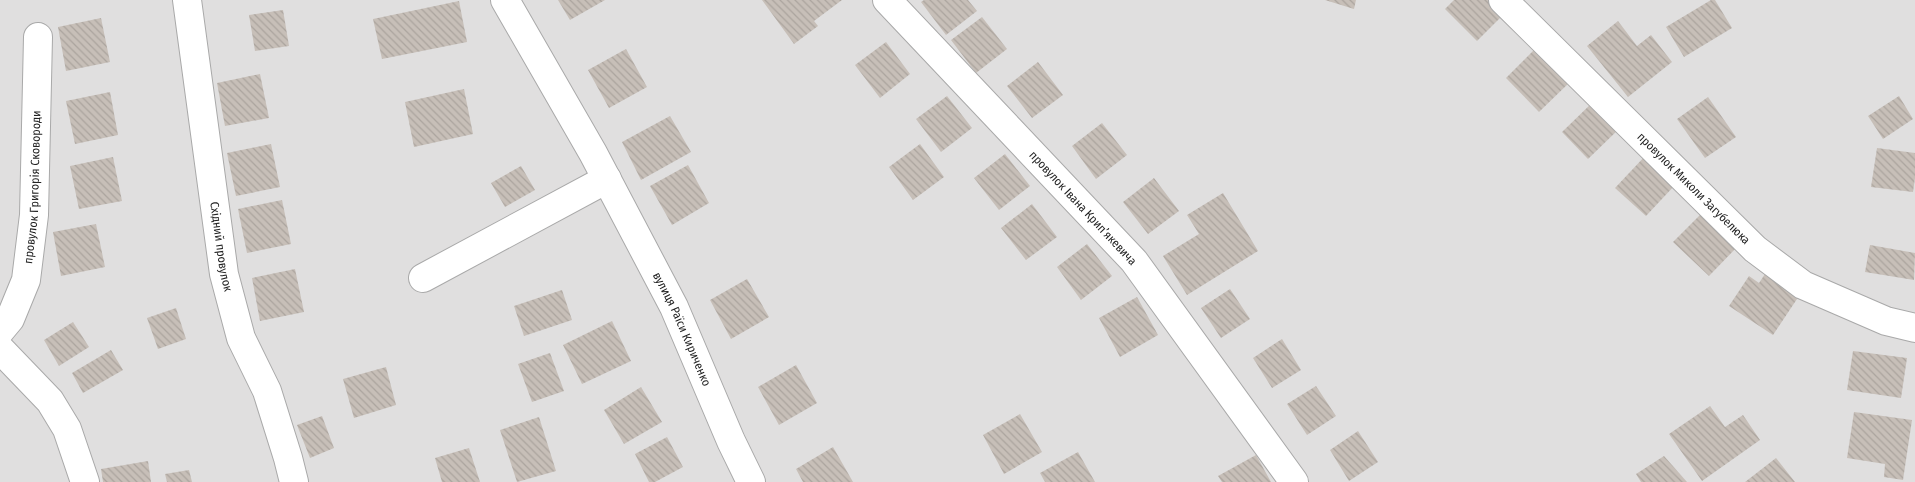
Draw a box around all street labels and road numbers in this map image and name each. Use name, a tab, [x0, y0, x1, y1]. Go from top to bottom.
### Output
street label: провулок Григорія Сковороди	[21, 110, 43, 265]
street label: провулок Миколи Загубелюка	[1634, 130, 1753, 247]
street label: провулок Івана Крипʼякевича	[1026, 148, 1140, 268]
street label: Східний провулок	[207, 201, 235, 293]
street label: вулиця Раїси Кириченко	[650, 270, 714, 388]

